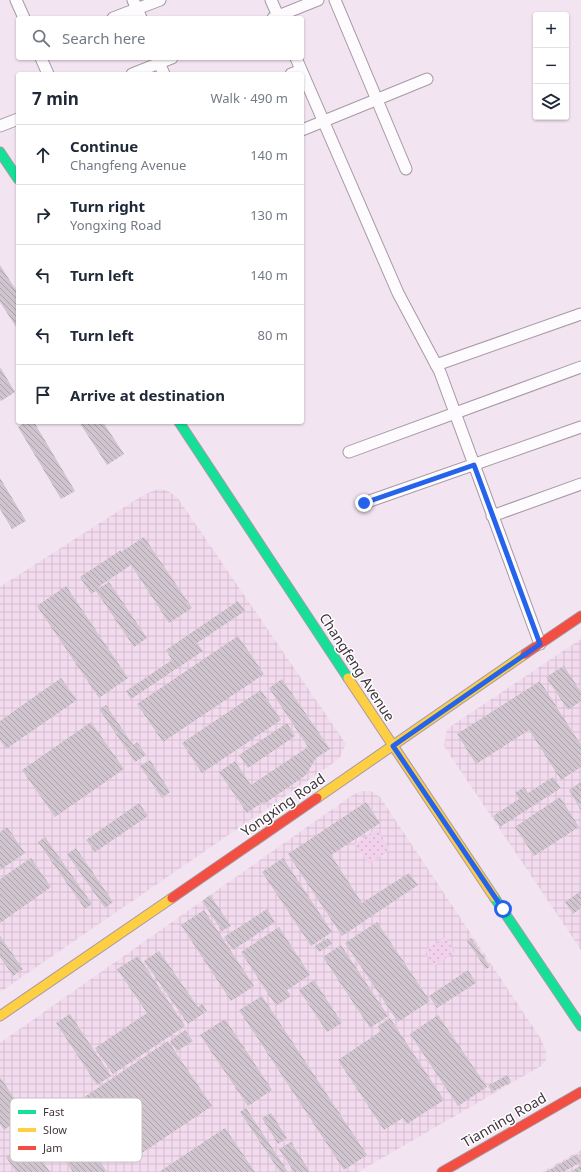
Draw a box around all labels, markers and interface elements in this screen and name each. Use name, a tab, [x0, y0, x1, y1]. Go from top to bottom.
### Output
map controls	[533, 12, 569, 120]
button: +	[533, 12, 569, 48]
search box	[16, 16, 304, 60]
icon: search	[30, 27, 52, 49]
text: Search here	[62, 28, 145, 48]
button: −	[533, 48, 569, 84]
button: layers	[533, 84, 569, 120]
text: 7 min	[32, 87, 79, 110]
text: Walk · 490 m	[210, 89, 288, 107]
text: Continue	[70, 136, 138, 156]
icon: ahead	[32, 144, 54, 166]
text: 140 m	[250, 146, 288, 164]
text: Changfeng Avenue	[70, 156, 186, 174]
text: Turn right	[70, 196, 145, 216]
icon: right	[32, 204, 54, 226]
text: 130 m	[250, 206, 288, 224]
text: Yongxing Road	[70, 216, 161, 234]
icon: left	[32, 264, 54, 286]
text: Turn left	[70, 265, 134, 285]
text: 140 m	[250, 266, 288, 284]
icon: left	[32, 324, 54, 346]
text: Turn left	[70, 325, 134, 345]
text: 80 m	[258, 326, 288, 344]
icon: arrive	[32, 384, 54, 406]
text: Arrive at destination	[70, 385, 225, 405]
route end	[355, 494, 373, 512]
street label: Changfeng Avenue	[315, 609, 400, 725]
street label: Yongxing Road	[237, 769, 329, 841]
route start	[494, 900, 512, 918]
street label: Tianning Road	[458, 1088, 550, 1151]
legend	[10, 1098, 142, 1162]
text: Fast	[43, 1104, 64, 1119]
text: Slow	[43, 1122, 67, 1137]
text: Jam	[42, 1140, 62, 1155]

